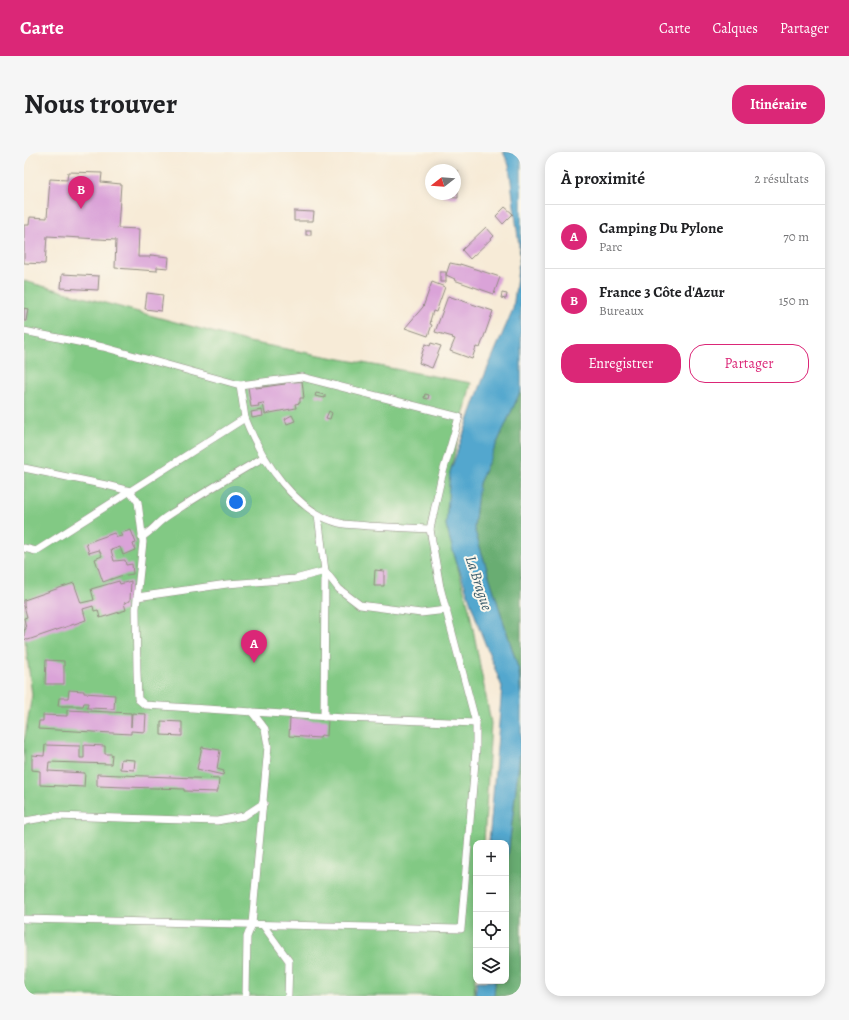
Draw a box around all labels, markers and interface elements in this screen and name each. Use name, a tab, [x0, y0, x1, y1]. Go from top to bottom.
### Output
text: Carte	[20, 15, 64, 41]
text: Carte	[659, 19, 690, 38]
text: Calques	[712, 19, 758, 38]
text: Partager	[780, 19, 829, 38]
text: Nous trouver	[24, 85, 177, 123]
button: Itinéraire	[732, 85, 825, 124]
north arrow	[425, 164, 461, 200]
text: À proximité	[561, 167, 645, 190]
text: 2 résultats	[754, 170, 809, 187]
pin: B	[68, 176, 94, 209]
text: Camping Du Pylone	[599, 218, 723, 238]
text: A	[570, 228, 578, 245]
text: 70 m	[783, 228, 809, 245]
text: Parc	[599, 238, 622, 255]
text: France 3 Côte d'Azur	[599, 282, 725, 302]
text: B	[570, 292, 578, 309]
text: 150 m	[779, 292, 809, 309]
text: Bureaux	[599, 302, 644, 319]
button: Enregistrer	[561, 344, 681, 383]
button: Partager	[689, 344, 809, 383]
your location	[226, 492, 246, 512]
water label: La Brague	[461, 553, 497, 614]
pin: A	[241, 630, 267, 663]
map controls	[473, 840, 509, 984]
button: +	[473, 840, 509, 876]
button: −	[473, 876, 509, 912]
button: locate	[473, 912, 509, 948]
button: layers	[473, 948, 509, 984]

